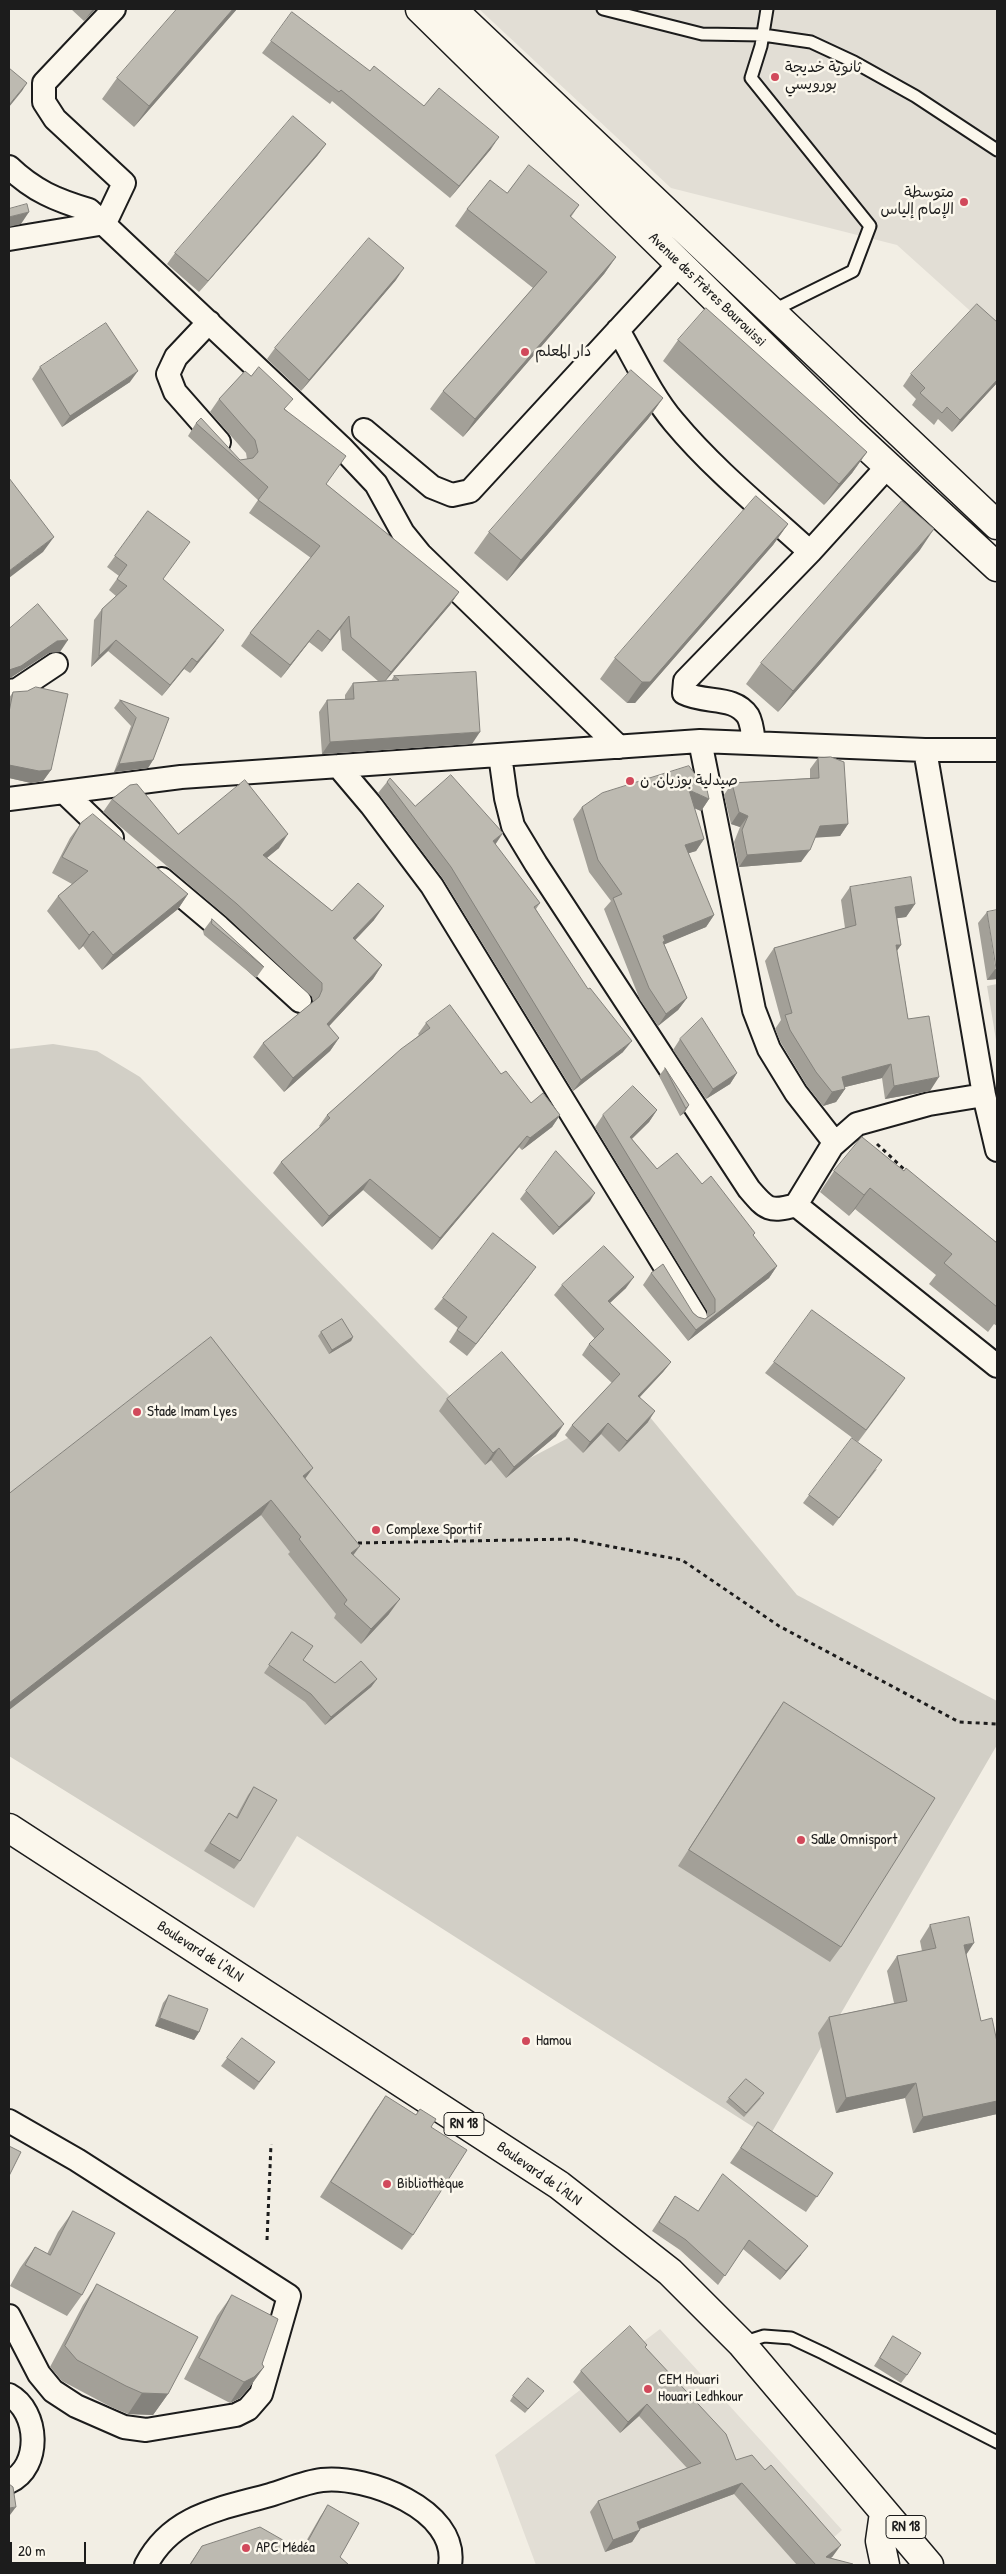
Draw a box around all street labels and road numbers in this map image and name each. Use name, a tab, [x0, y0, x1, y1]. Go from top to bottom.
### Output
street label: Avenue des Frères Bourouissi	[644, 229, 770, 351]
street label: Boulevard de l'ALN	[154, 1917, 246, 1987]
road number: RN 18	[444, 2112, 484, 2136]
street label: Boulevard de l'ALN	[493, 2138, 585, 2210]
road number: RN 18	[886, 2516, 926, 2538]

